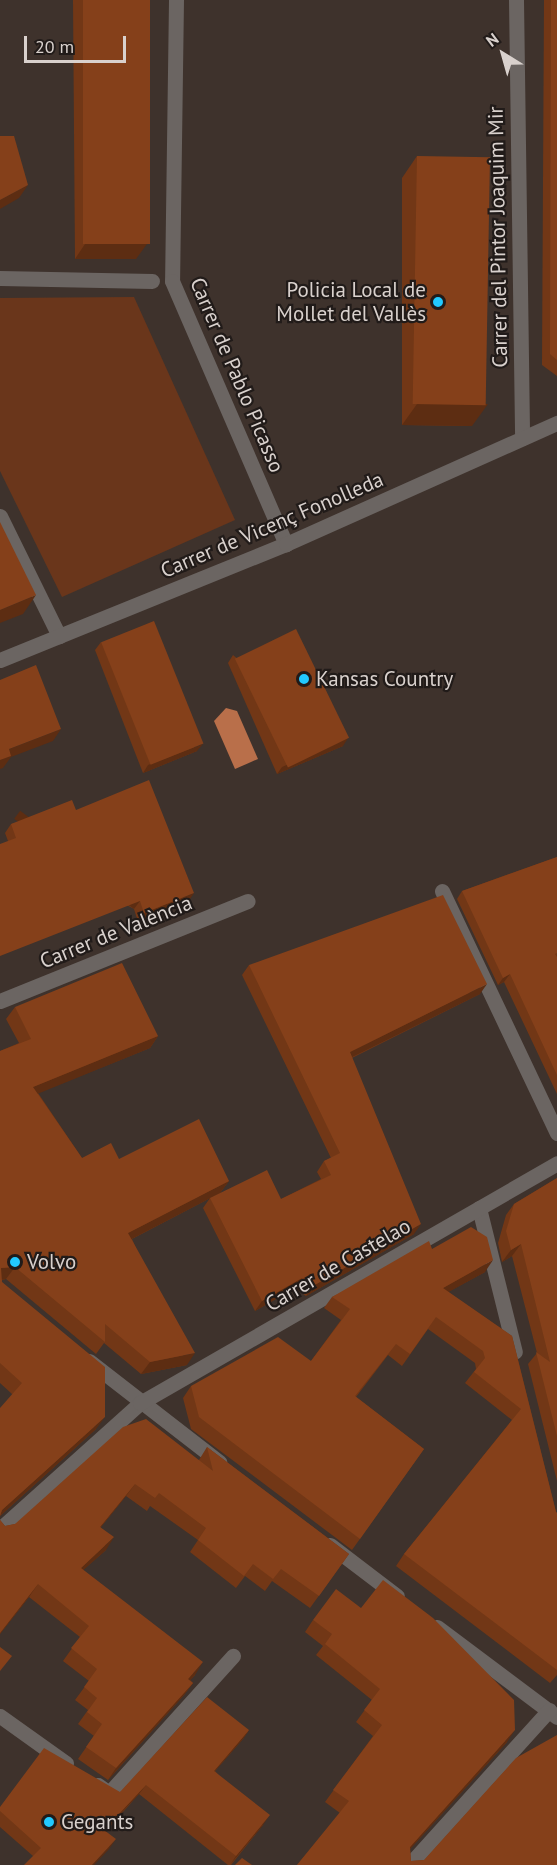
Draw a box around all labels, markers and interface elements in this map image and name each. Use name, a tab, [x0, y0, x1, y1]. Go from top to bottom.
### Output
scale bar	[27, 24, 129, 62]
north arrow	[473, 24, 533, 84]
text: N	[482, 28, 502, 51]
text: 20 m	[35, 35, 74, 58]
street label: Carrer del Pintor Joaquim Mir	[483, 106, 513, 368]
street label: Carrer de Pablo Picasso	[185, 274, 289, 476]
place label: Policia Local de Mollet del Vallès	[276, 277, 426, 327]
marker: Policia Local de Mollet del Vallès	[431, 295, 445, 309]
street label: Carrer de Vicenç Fonolleda	[156, 466, 388, 584]
place label: Kansas Country	[316, 666, 453, 692]
marker: Kansas Country	[297, 672, 311, 686]
street label: Carrer de València	[36, 890, 196, 974]
street label: Carrer de Castelao	[261, 1213, 415, 1317]
place label: Volvo	[27, 1249, 76, 1275]
marker: Volvo	[8, 1255, 22, 1269]
place label: Gegants	[61, 1809, 133, 1835]
marker: Gegants	[42, 1815, 56, 1829]

